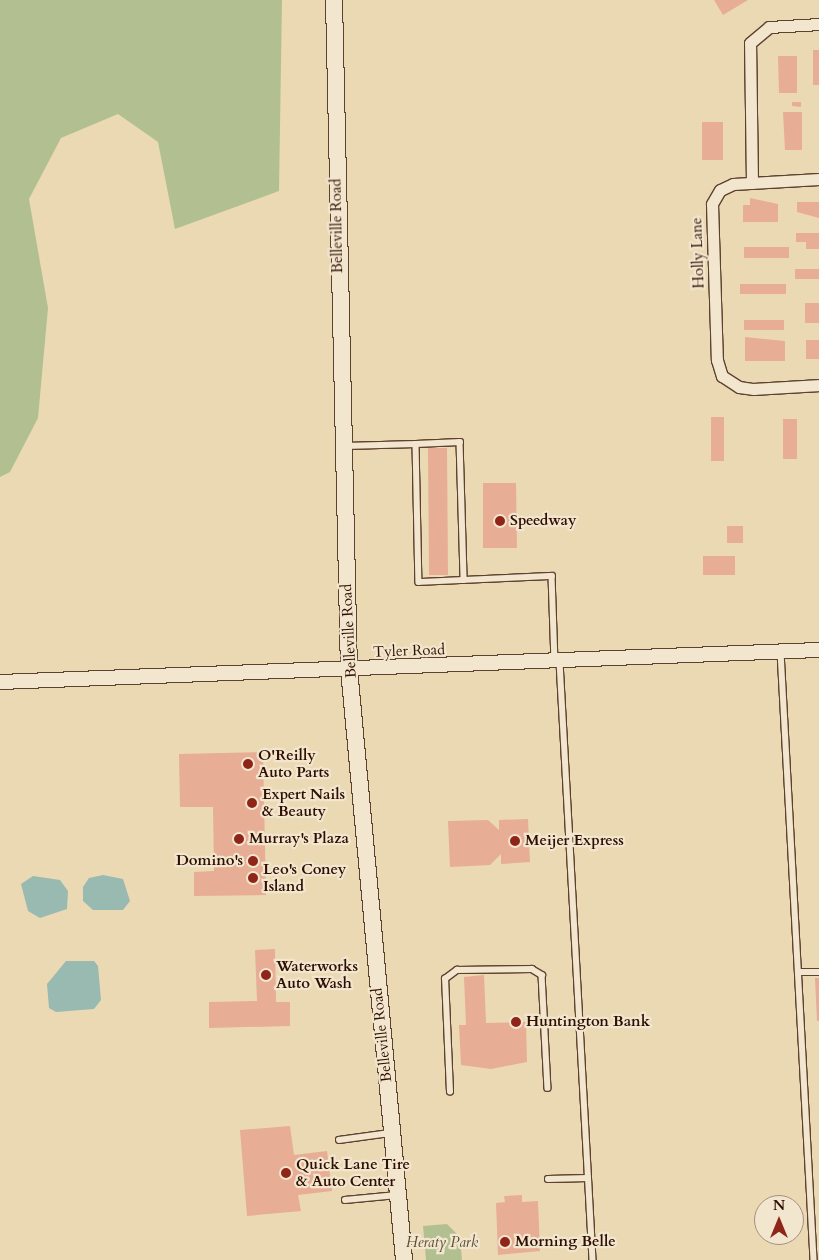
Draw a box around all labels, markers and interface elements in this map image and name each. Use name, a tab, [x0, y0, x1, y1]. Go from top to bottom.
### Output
street label: Belleville Road	[327, 179, 347, 273]
street label: Holly Lane	[688, 217, 708, 289]
place label: Speedway	[510, 512, 576, 530]
marker: Speedway	[494, 515, 506, 527]
street label: Belleville Road	[338, 583, 360, 679]
street label: Tyler Road	[373, 641, 445, 661]
place label: O'Reilly Auto Parts	[258, 746, 329, 781]
marker: O'Reilly Auto Parts	[242, 758, 254, 770]
place label: Expert Nails & Beauty	[262, 785, 345, 820]
marker: Expert Nails & Beauty	[246, 797, 258, 809]
place label: Murray's Plaza	[249, 830, 349, 848]
place label: Meijer Express	[525, 832, 624, 850]
marker: Murray's Plaza	[233, 833, 245, 845]
marker: Meijer Express	[509, 835, 521, 847]
place label: Domino's	[176, 852, 243, 870]
marker: Domino's	[247, 855, 259, 867]
place label: Leo's Coney Island	[263, 860, 346, 895]
marker: Leo's Coney Island	[247, 872, 259, 884]
place label: Waterworks Auto Wash	[276, 957, 358, 992]
marker: Waterworks Auto Wash	[260, 969, 272, 981]
street label: Belleville Road	[368, 987, 396, 1083]
place label: Huntington Bank	[526, 1013, 650, 1031]
marker: Huntington Bank	[510, 1016, 522, 1028]
place label: Quick Lane Tire & Auto Center	[296, 1155, 410, 1190]
marker: Quick Lane Tire & Auto Center	[280, 1167, 292, 1179]
north arrow	[754, 1195, 804, 1245]
text: N	[773, 1196, 785, 1215]
place label: Morning Belle	[515, 1233, 616, 1251]
park label: Heraty Park	[406, 1234, 478, 1252]
marker: Morning Belle	[499, 1236, 511, 1248]

